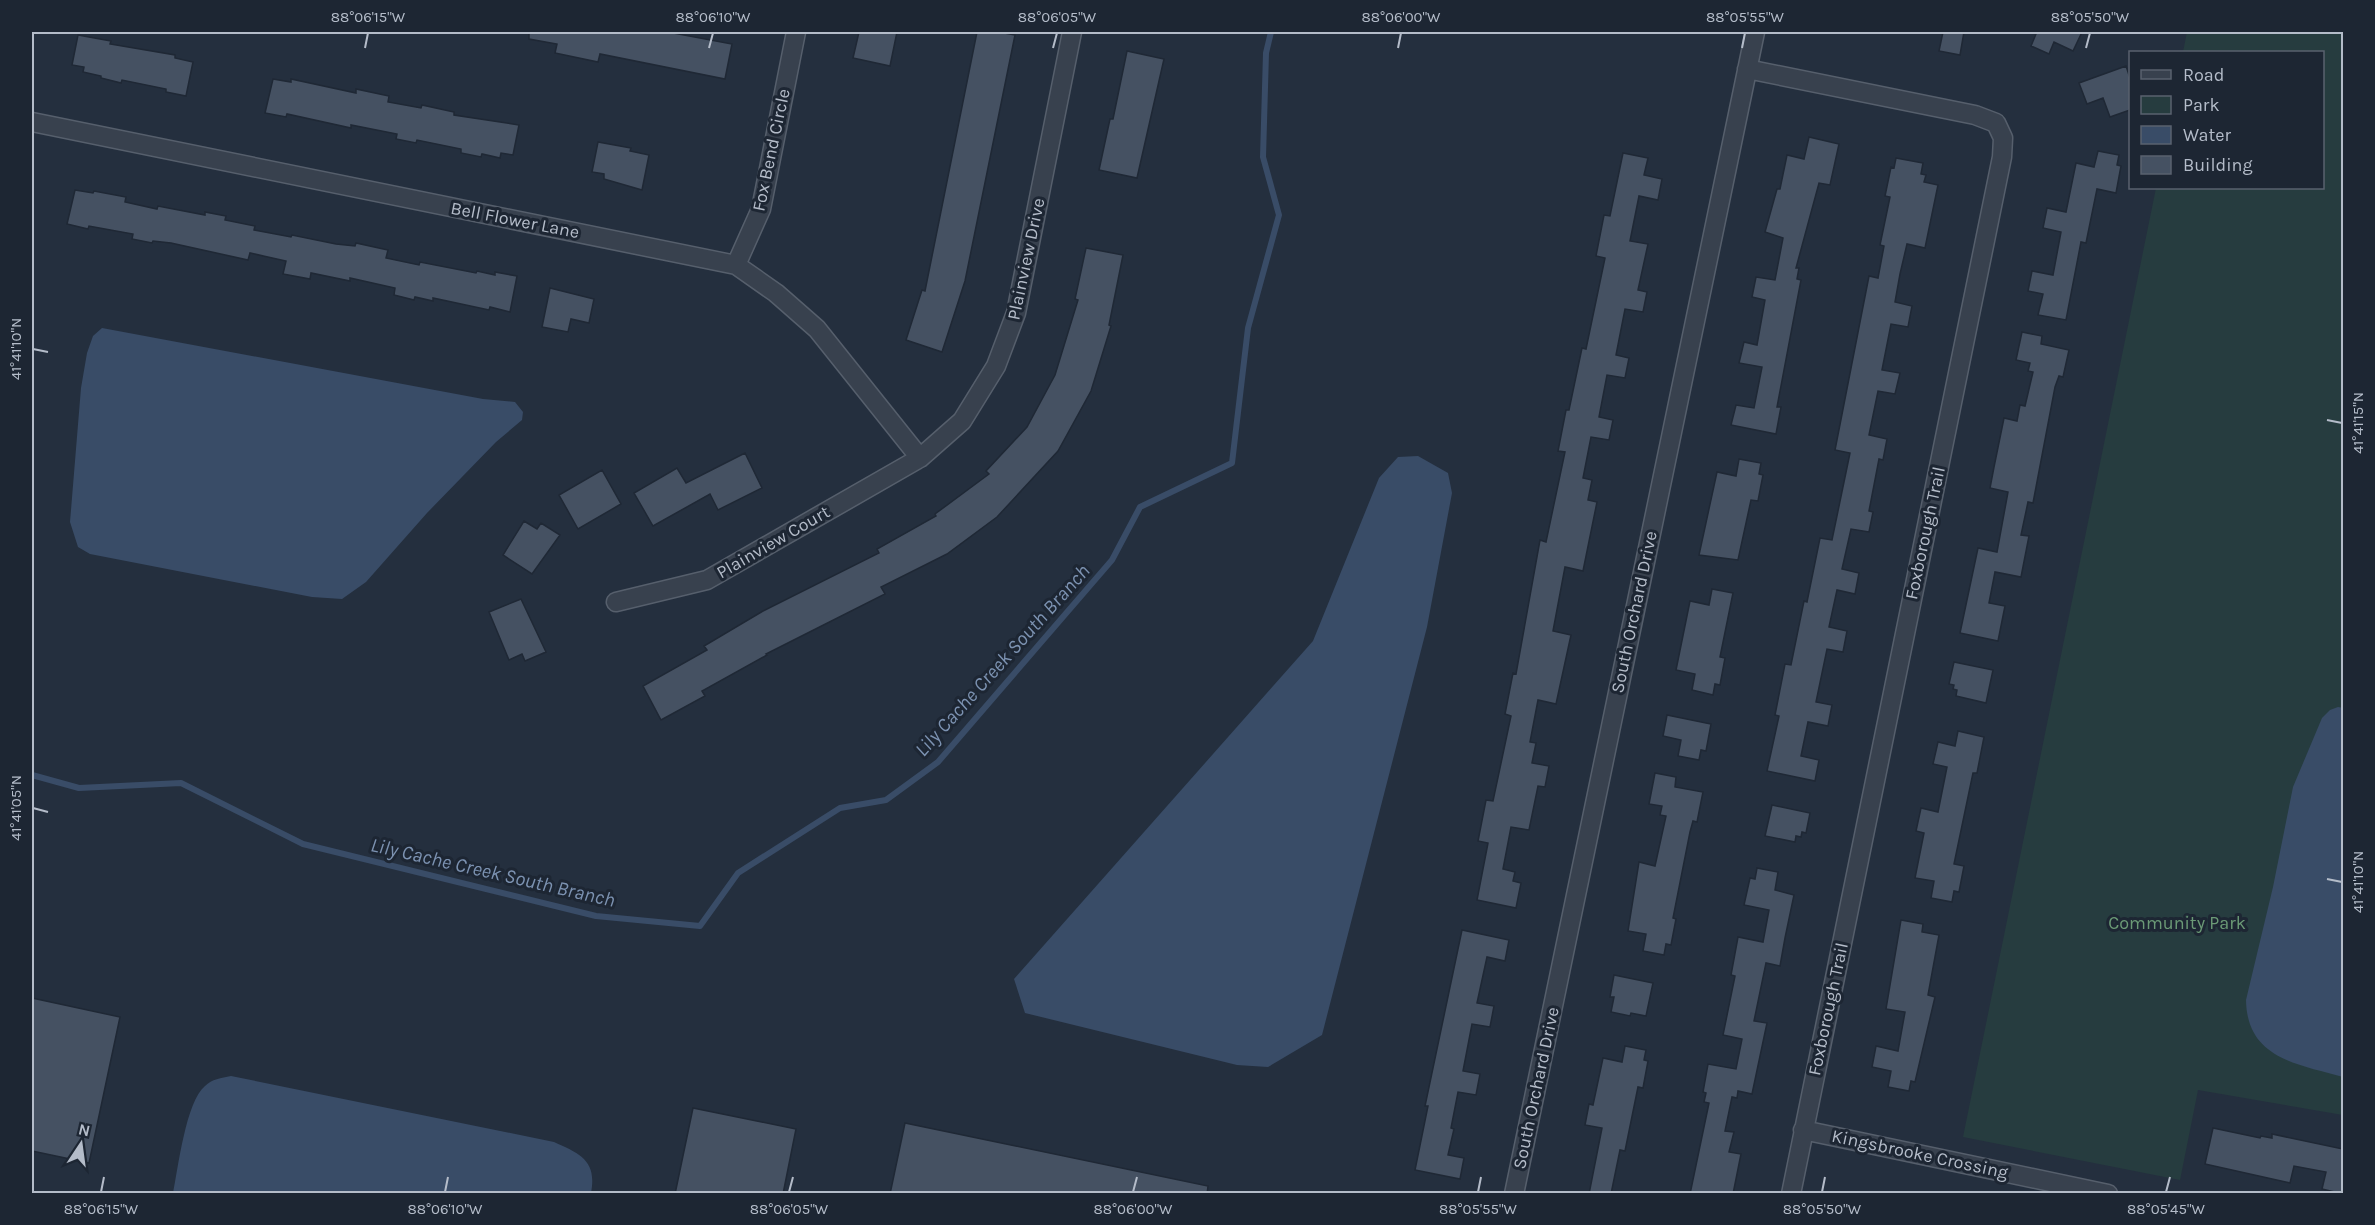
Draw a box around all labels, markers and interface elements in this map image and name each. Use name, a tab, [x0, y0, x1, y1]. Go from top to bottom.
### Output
text: 88°06'15"W	[331, 8, 406, 26]
text: 88°06'10"W	[676, 8, 751, 26]
text: 88°06'05"W	[1018, 8, 1097, 26]
text: 88°06'00"W	[1362, 8, 1441, 26]
text: 88°05'55"W	[1706, 8, 1785, 26]
text: 88°05'50"W	[2051, 8, 2130, 26]
legend	[2129, 51, 2324, 189]
text: Road	[2183, 64, 2224, 86]
street label: Fox Bend Circle	[747, 87, 795, 213]
text: Park	[2183, 94, 2220, 116]
text: Water	[2183, 124, 2231, 146]
text: Building	[2183, 154, 2253, 176]
street label: Plainview Drive	[1002, 196, 1050, 322]
street label: Bell Flower Lane	[449, 197, 581, 243]
text: 41°41'10"N	[7, 318, 25, 380]
text: 41°41'15"N	[2349, 392, 2367, 454]
street label: Foxborough Trail	[1900, 464, 1950, 602]
street label: Plainview Court	[712, 501, 834, 583]
street label: South Orchard Drive	[1606, 529, 1662, 695]
water label: Lily Cache Creek South Branch	[910, 560, 1095, 761]
text: 41°41'05"N	[7, 775, 25, 841]
water label: Lily Cache Creek South Branch	[368, 833, 617, 912]
text: 41°41'10"N	[2349, 851, 2367, 913]
park label: Community Park	[2108, 912, 2246, 934]
street label: Foxborough Trail	[1803, 940, 1853, 1078]
street label: South Orchard Drive	[1508, 1005, 1564, 1171]
north arrow	[51, 1114, 111, 1174]
text: N	[77, 1119, 92, 1140]
street label: Kingsbrooke Crossing	[1830, 1125, 2010, 1183]
text: 88°06'15"W	[64, 1200, 139, 1218]
text: 88°06'10"W	[408, 1200, 483, 1218]
text: 88°06'05"W	[750, 1200, 829, 1218]
text: 88°06'00"W	[1094, 1200, 1173, 1218]
text: 88°05'55"W	[1439, 1200, 1518, 1218]
text: 88°05'50"W	[1783, 1200, 1862, 1218]
text: 88°05'45"W	[2127, 1200, 2205, 1218]

